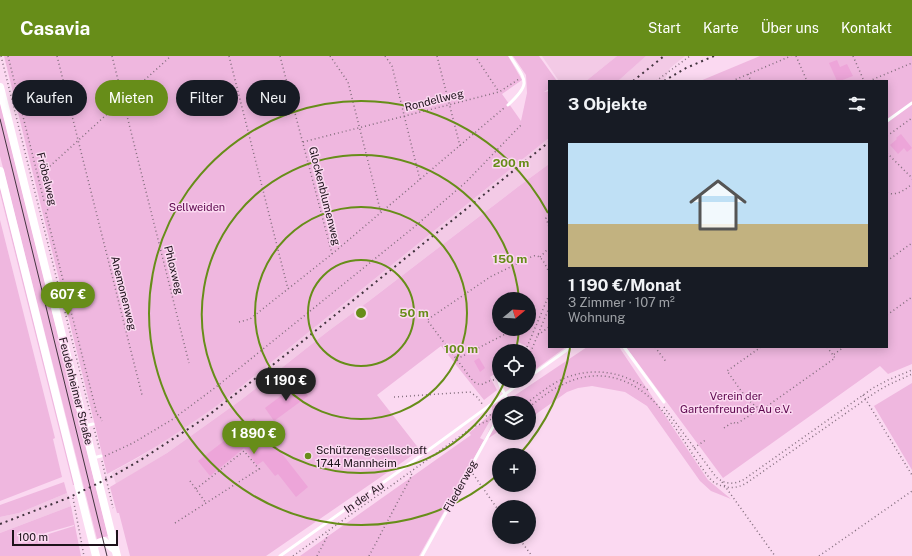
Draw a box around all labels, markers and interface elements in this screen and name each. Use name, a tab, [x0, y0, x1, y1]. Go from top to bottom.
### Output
text: Casavia	[20, 17, 90, 39]
text: Start	[648, 20, 681, 36]
text: Karte	[703, 20, 739, 36]
text: Über uns	[761, 20, 819, 36]
text: Kontakt	[841, 20, 892, 36]
chip: Kaufen	[12, 80, 87, 116]
chip: Mieten	[95, 80, 168, 116]
chip: Filter	[176, 80, 238, 116]
chip: Neu	[246, 80, 300, 116]
street label: Rondellweg	[403, 87, 465, 113]
icon: filters	[846, 93, 868, 115]
text: 3 Objekte	[568, 94, 647, 114]
street label: Glockenblumenweg	[307, 145, 343, 247]
street label: Fröbelweg	[35, 151, 59, 207]
text: 200 m	[493, 156, 529, 170]
icon: home	[682, 169, 754, 241]
park label: Sellweiden	[169, 201, 225, 213]
street label: Phloxweg	[162, 244, 186, 296]
text: 150 m	[493, 252, 527, 266]
street label: Anemonenweg	[109, 254, 139, 332]
text: 1 190 €/Monat	[568, 275, 681, 295]
pin: 607 €	[40, 282, 96, 316]
text: 607 €	[50, 287, 86, 302]
north arrow	[492, 292, 536, 336]
map controls	[492, 292, 536, 544]
text: 3 Zimmer · 107 m²	[568, 295, 675, 310]
centre of rings	[354, 306, 368, 320]
text: 50 m	[399, 306, 429, 320]
text: Wohnung	[568, 310, 625, 325]
street label: Feudenheimer Straße	[57, 336, 95, 446]
text: 100 m	[444, 342, 478, 356]
button: locate	[492, 344, 536, 388]
pin: 1 190 €	[249, 368, 323, 402]
text: 1 190 €	[265, 373, 307, 388]
park label: Verein der Gartenfreunde Au e.V.	[680, 390, 792, 415]
button: layers	[492, 396, 536, 440]
pin: 1 890 €	[217, 421, 291, 455]
text: 1 890 €	[231, 426, 277, 441]
place label: Schützengesellschaft 1744 Mannheim	[316, 444, 427, 469]
button: +	[492, 448, 536, 492]
marker: Schützengesellschaft 1744 Mannheim	[303, 451, 313, 461]
street label: Fliederweg	[441, 458, 479, 514]
street label: In der Au	[342, 479, 386, 515]
button: −	[492, 500, 536, 544]
scale bar	[12, 528, 118, 547]
text: 100 m	[18, 531, 48, 543]

